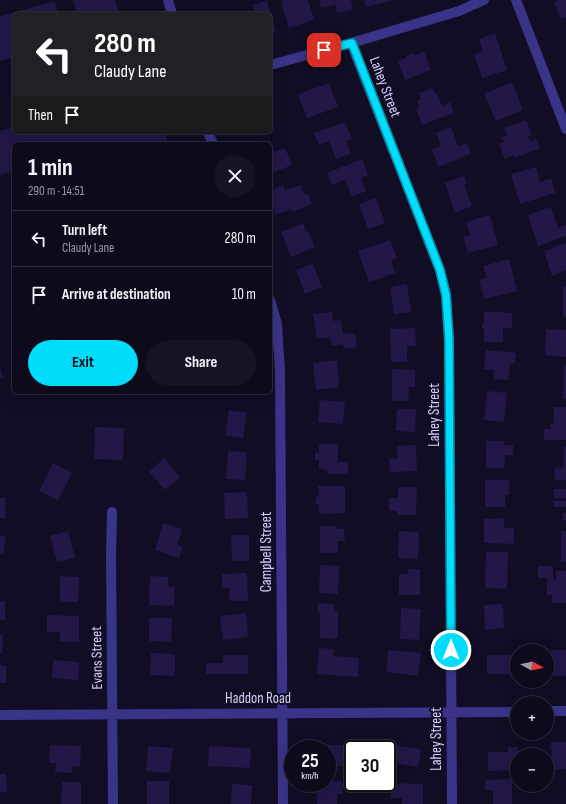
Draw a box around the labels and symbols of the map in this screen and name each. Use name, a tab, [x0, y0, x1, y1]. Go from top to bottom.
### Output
pin	[307, 33, 341, 67]
street label: Lahey Street	[365, 54, 405, 120]
street label: Lahey Street	[425, 383, 444, 447]
street label: Campbell Street	[257, 511, 276, 592]
street label: Evans Street	[87, 626, 107, 690]
position arrow	[430, 629, 472, 671]
north arrow	[510, 644, 554, 688]
street label: Haddon Road	[225, 689, 291, 708]
street label: Lahey Street	[427, 707, 446, 771]
speed limit sign: 30	[344, 740, 396, 792]

